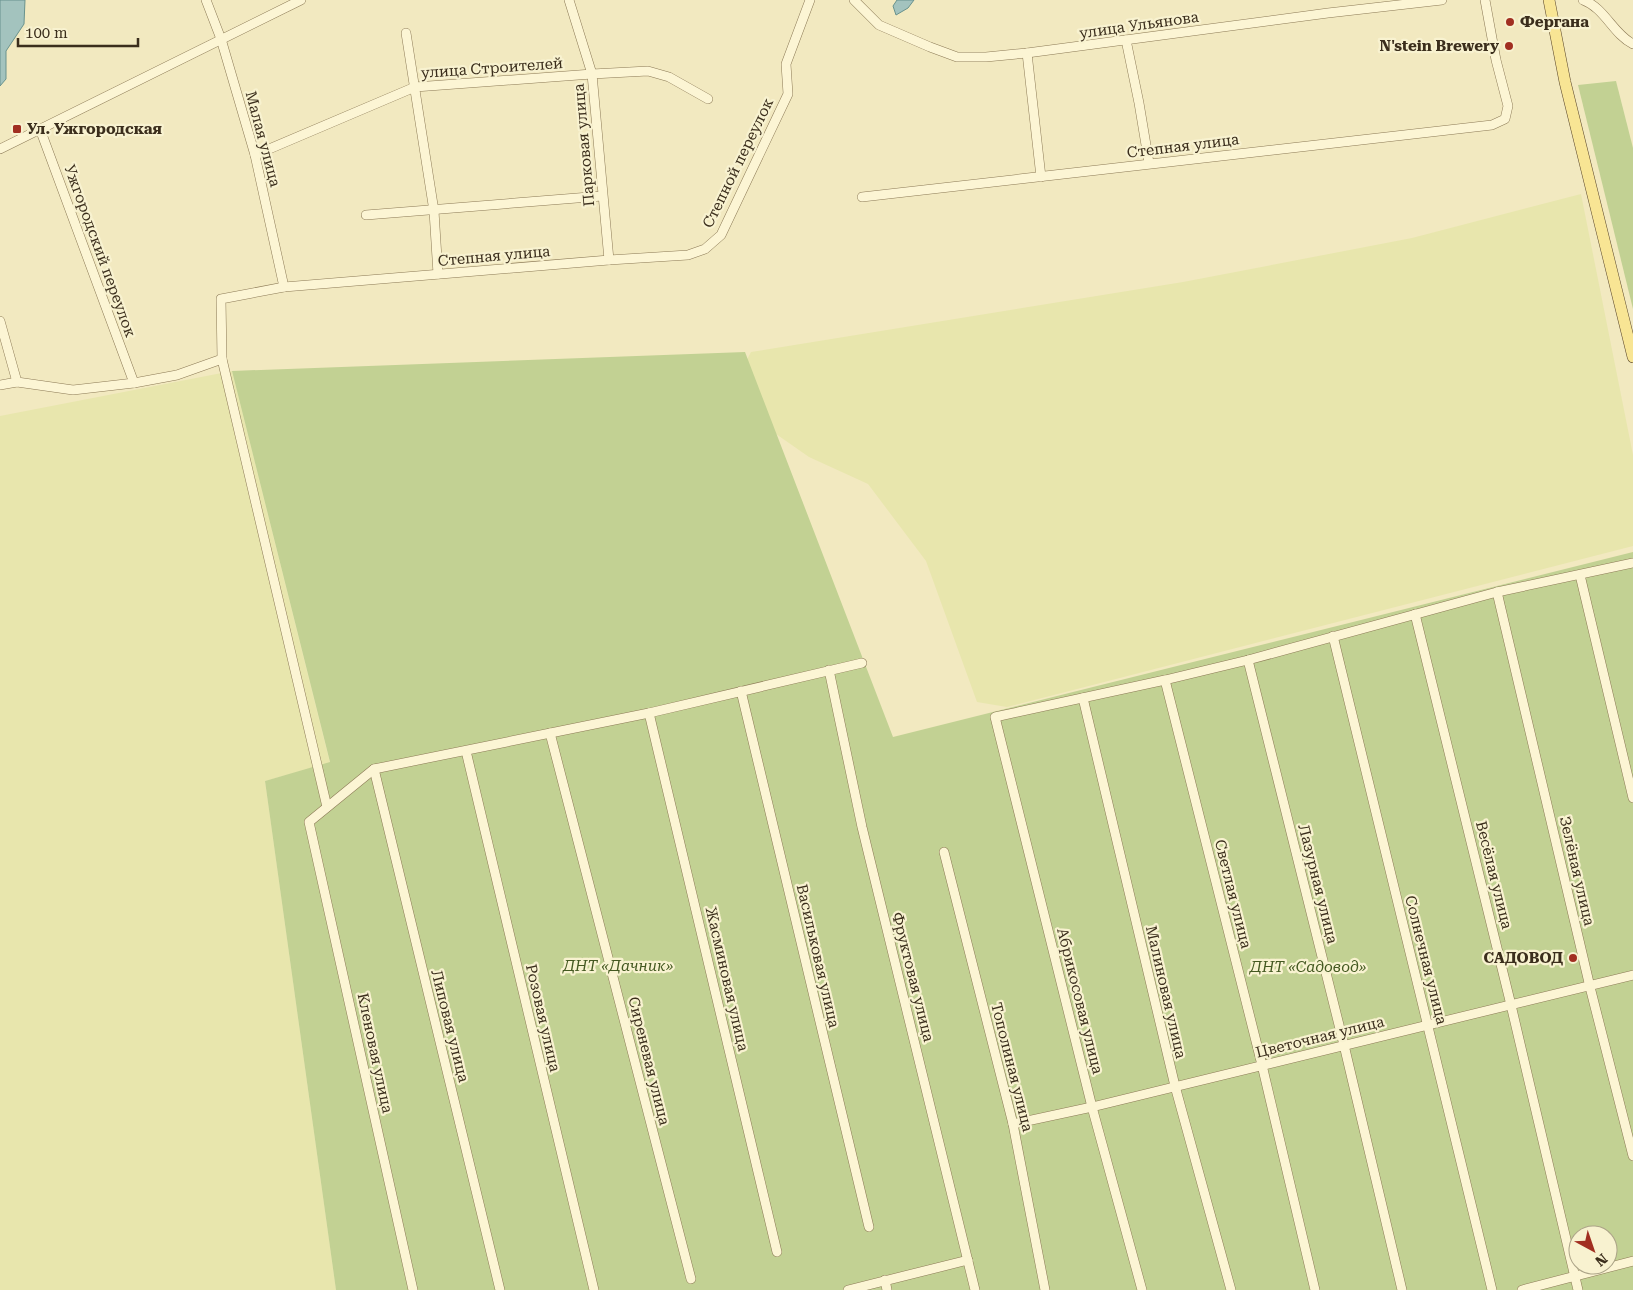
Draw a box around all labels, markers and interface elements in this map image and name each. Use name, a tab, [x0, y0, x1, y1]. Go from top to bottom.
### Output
street label: улица Ульянова	[1078, 8, 1200, 42]
place label: Фергана	[1520, 13, 1589, 31]
scale bar	[18, 15, 138, 47]
marker: Фергана	[1504, 16, 1516, 28]
text: 100 m	[25, 24, 68, 42]
place label: N'stein Brewery	[1380, 37, 1499, 55]
marker: N'stein Brewery	[1503, 40, 1515, 52]
street label: улица Строителей	[420, 54, 564, 82]
street label: Парковая улица	[570, 83, 598, 207]
street label: Малая улица	[242, 89, 284, 189]
street label: Степной переулок	[699, 95, 777, 231]
place label: Ул. Ужгородская	[27, 120, 163, 138]
marker: Ул. Ужгородская	[11, 123, 23, 135]
street label: Степная улица	[1126, 130, 1240, 162]
street label: Ужгородский переулок	[60, 162, 140, 340]
street label: Степная улица	[437, 242, 551, 270]
street label: Зелёная улица	[1556, 814, 1598, 928]
street label: Весёлая улица	[1472, 819, 1516, 931]
street label: Лазурная улица	[1294, 822, 1342, 946]
street label: Светлая улица	[1211, 838, 1255, 950]
street label: Васильковая улица	[793, 882, 843, 1030]
street label: Солнечная улица	[1401, 894, 1451, 1026]
street label: Жасминовая улица	[702, 905, 752, 1053]
street label: Фруктовая улица	[888, 910, 938, 1044]
street label: Малиновая улица	[1142, 924, 1190, 1060]
street label: Абрикосовая улица	[1053, 926, 1107, 1076]
place label: САДОВОД	[1483, 949, 1563, 967]
marker: САДОВОД	[1567, 952, 1579, 964]
park label: ДНТ «Дачник»	[562, 957, 673, 975]
park label: ДНТ «Садовод»	[1249, 958, 1366, 976]
street label: Розовая улица	[522, 962, 564, 1074]
street label: Липовая улица	[427, 968, 473, 1084]
street label: Кленовая улица	[353, 991, 397, 1115]
street label: Сиреневая улица	[624, 995, 674, 1127]
street label: Тополиная улица	[987, 1000, 1037, 1134]
street label: Цветочная улица	[1254, 1012, 1386, 1062]
north arrow	[1568, 1225, 1618, 1275]
text: N	[1592, 1250, 1611, 1270]

